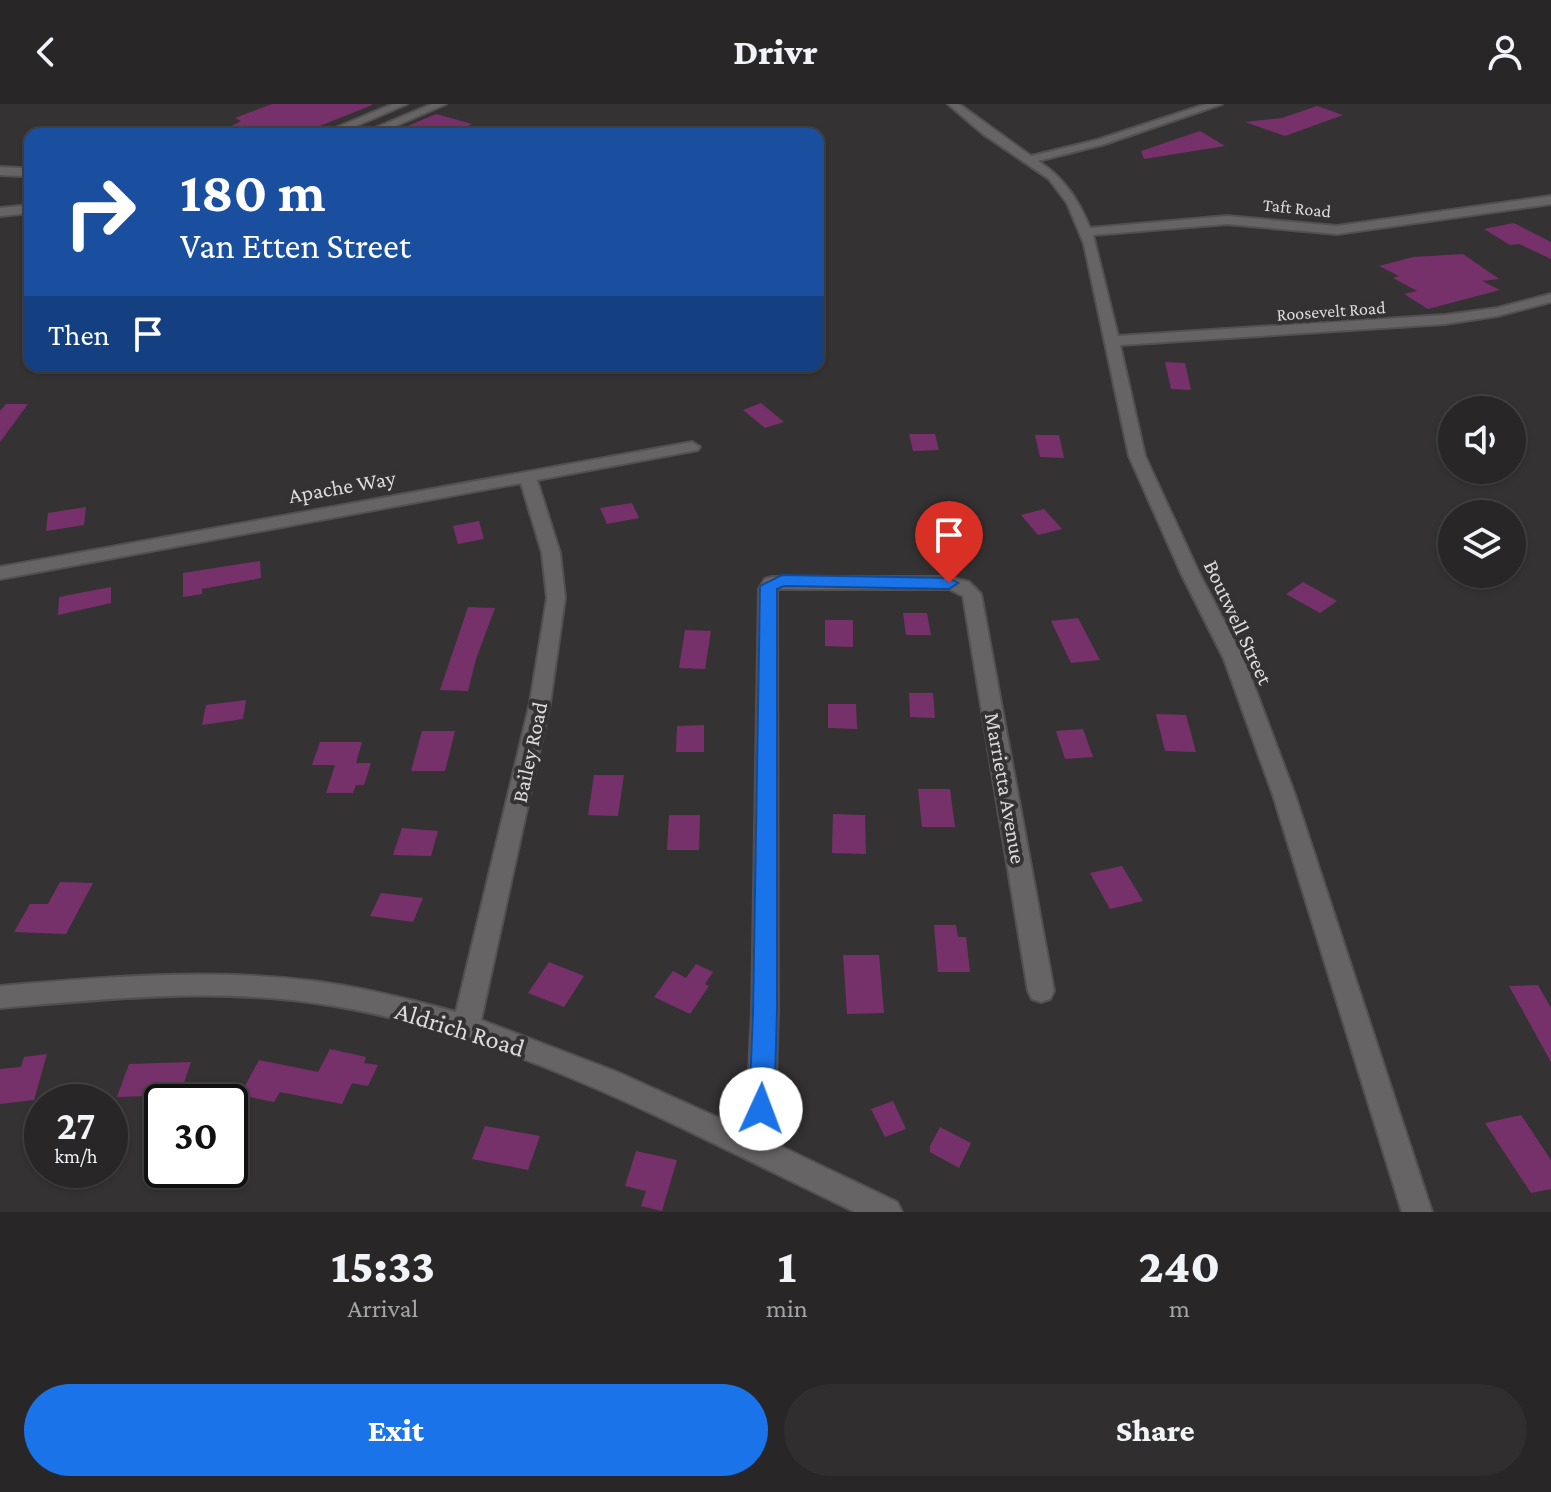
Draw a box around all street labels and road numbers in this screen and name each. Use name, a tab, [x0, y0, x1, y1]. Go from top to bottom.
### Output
street label: Taft Road	[1262, 194, 1333, 222]
street label: Roosevelt Road	[1276, 297, 1387, 325]
street label: Apache Way	[287, 465, 398, 508]
street label: Boutwell Street	[1199, 556, 1279, 689]
street label: Bailey Road	[507, 699, 552, 805]
street label: Marrietta Avenue	[980, 711, 1031, 866]
street label: Aldrich Road	[392, 996, 528, 1063]

